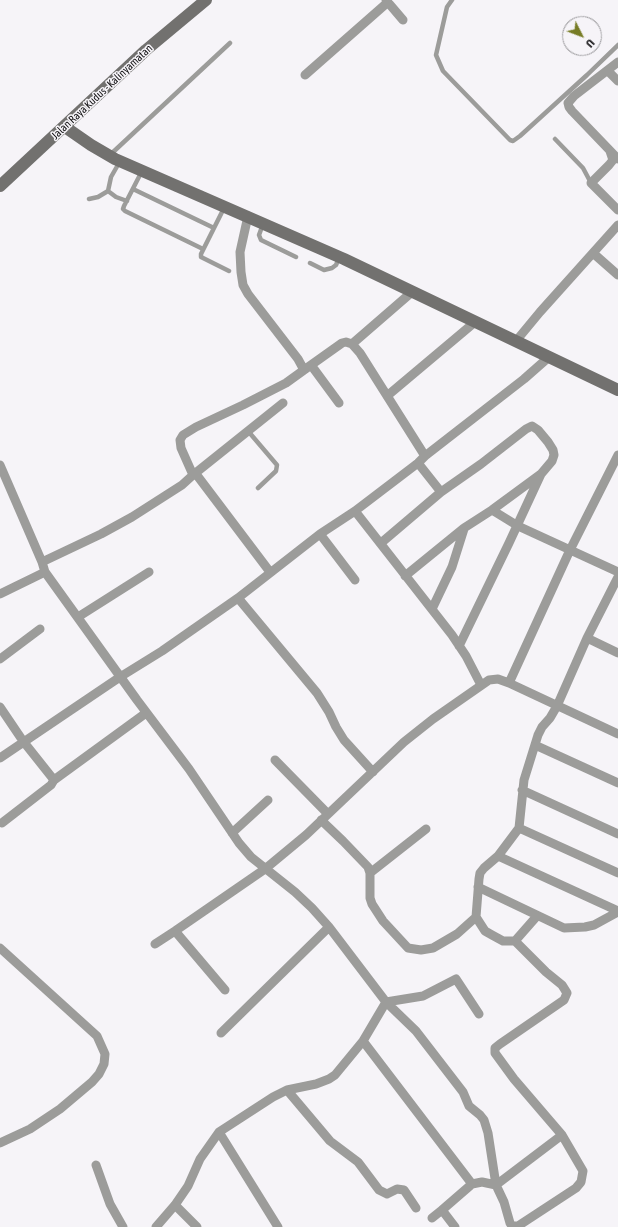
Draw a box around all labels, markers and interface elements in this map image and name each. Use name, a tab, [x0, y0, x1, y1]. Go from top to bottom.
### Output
north arrow	[562, 16, 602, 56]
text: U	[584, 37, 597, 50]
street label: Jalan Raya Kudus - Kalinyamatan	[49, 42, 155, 142]

